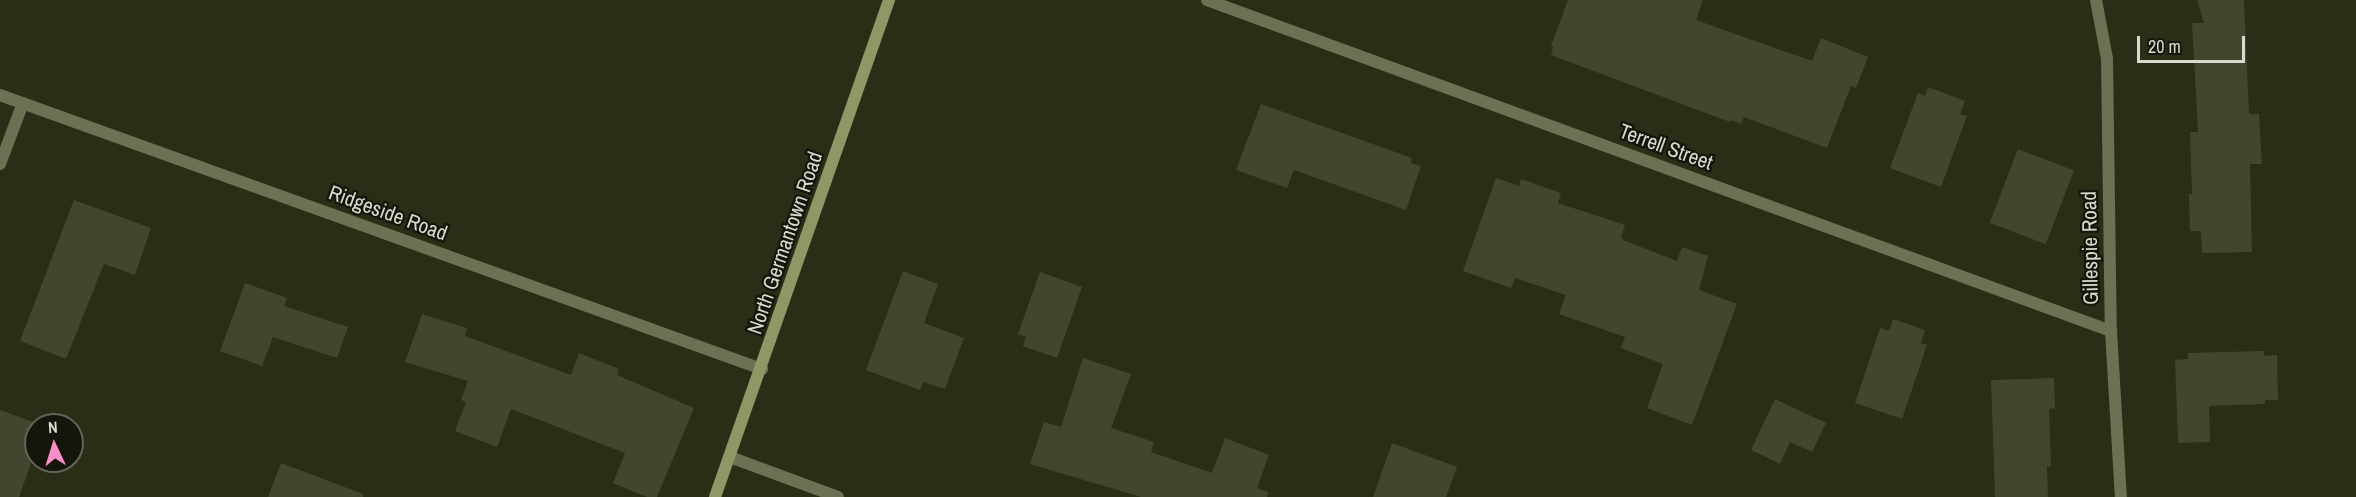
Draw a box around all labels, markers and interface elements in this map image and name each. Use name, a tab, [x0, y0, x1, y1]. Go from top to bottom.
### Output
scale bar	[2140, 24, 2248, 62]
text: 20 m	[2148, 34, 2181, 59]
street label: Terrell Street	[1616, 118, 1716, 176]
street label: North Germantown Road	[742, 148, 828, 338]
street label: Ridgeside Road	[325, 180, 451, 246]
street label: Gillespie Road	[2076, 191, 2104, 305]
north arrow	[24, 413, 84, 473]
text: N	[47, 416, 58, 438]

